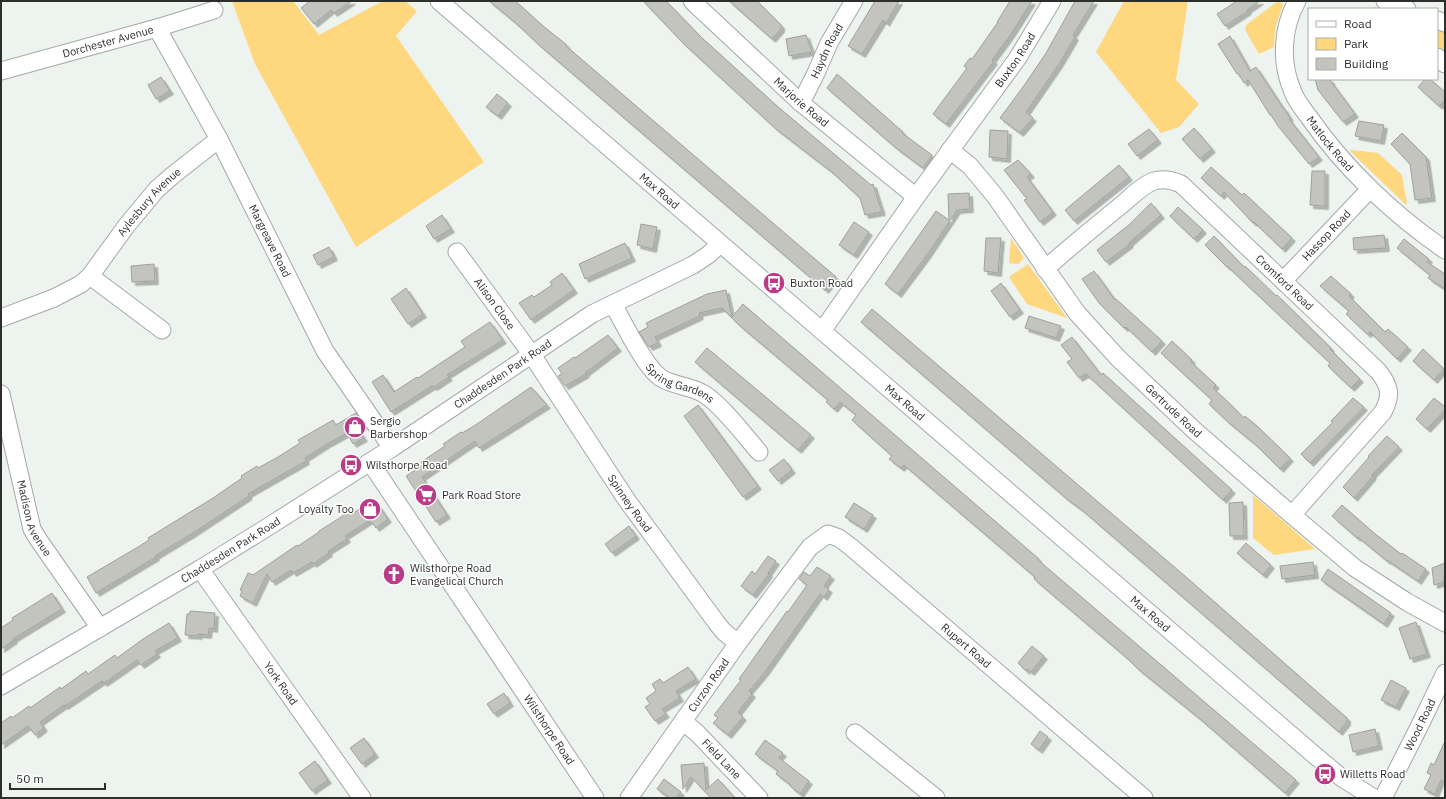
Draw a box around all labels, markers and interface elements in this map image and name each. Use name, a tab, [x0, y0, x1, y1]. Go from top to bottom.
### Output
legend	[1308, 8, 1438, 80]
text: Road	[1344, 16, 1372, 31]
street label: Haydn Road	[807, 21, 846, 81]
street label: Dorchester Avenue	[61, 22, 155, 61]
street label: Buxton Road	[992, 30, 1038, 90]
text: Park	[1344, 36, 1369, 51]
text: Building	[1344, 56, 1389, 71]
street label: Marjorie Road	[771, 74, 832, 130]
street label: Matlock Road	[1303, 113, 1356, 174]
street label: Aylesbury Avenue	[114, 165, 184, 239]
street label: Max Road	[637, 170, 682, 212]
street label: Margreave Road	[246, 202, 294, 280]
street label: Hassop Road	[1299, 207, 1354, 264]
street label: Cromford Road	[1253, 252, 1316, 313]
bus stop icon: Buxton Road	[761, 270, 787, 296]
street label: Alison Close	[471, 275, 518, 332]
place label: Buxton Road	[790, 276, 853, 290]
street label: Chaddesden Park Road	[451, 336, 554, 412]
street label: Spring Gardens	[643, 360, 717, 406]
street label: Max Road	[882, 381, 928, 423]
street label: Gertrude Road	[1143, 381, 1205, 441]
shop icon: Sergio Barbershop	[342, 414, 368, 440]
place label: Sergio Barbershop	[370, 414, 428, 441]
bus stop icon: Wilsthorpe Road	[338, 452, 364, 478]
place label: Wilsthorpe Road	[366, 458, 447, 472]
street label: Spinney Road	[605, 472, 655, 535]
street label: Madison Avenue	[14, 479, 55, 559]
supermarket icon: Park Road Store	[413, 482, 439, 508]
place label: Park Road Store	[442, 488, 521, 502]
shop icon: Loyalty Too	[357, 496, 383, 522]
place label: Loyalty Too	[299, 502, 354, 516]
street label: Chaddesden Park Road	[178, 514, 283, 586]
church icon: Wilsthorpe Road Evangelical Church	[381, 561, 407, 587]
place label: Wilsthorpe Road Evangelical Church	[410, 561, 503, 588]
street label: Max Road	[1128, 593, 1173, 635]
street label: Rupert Road	[938, 620, 994, 671]
street label: Curzon Road	[685, 656, 732, 715]
street label: York Road	[261, 659, 301, 708]
street label: Wilsthorpe Road	[521, 692, 578, 767]
street label: Wood Road	[1401, 696, 1439, 753]
street label: Field Lane	[699, 736, 744, 782]
bus stop icon: Willetts Road	[1312, 761, 1338, 787]
scale bar	[10, 765, 105, 791]
place label: Willetts Road	[1340, 767, 1405, 781]
text: 50 m	[16, 771, 44, 786]

